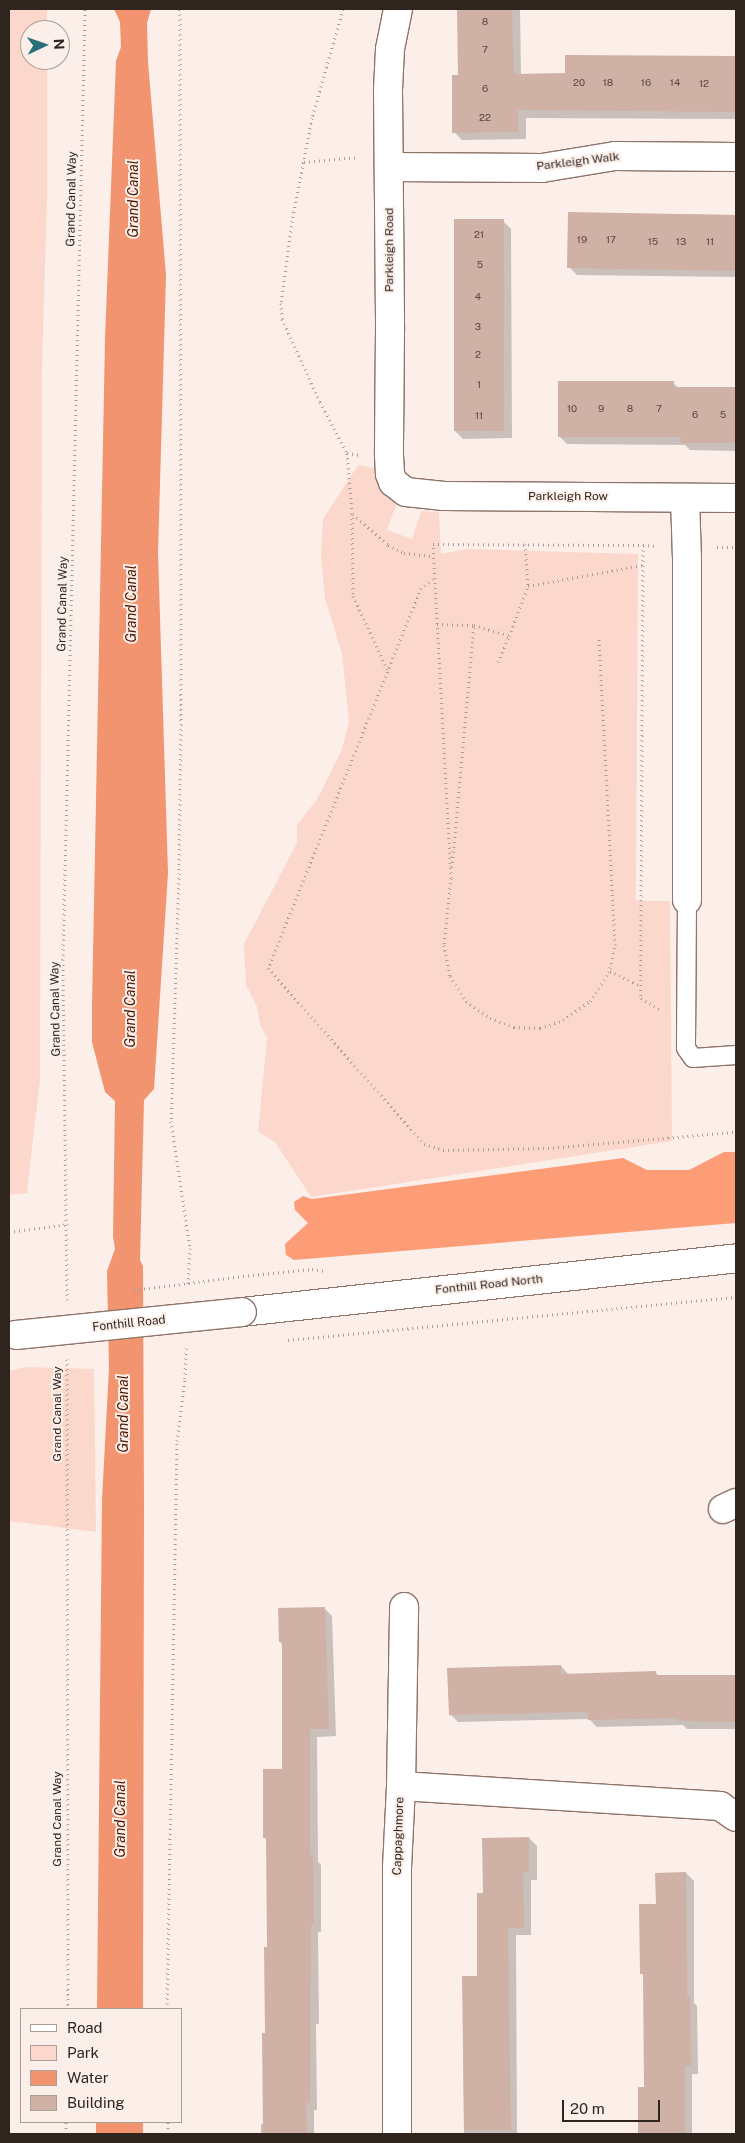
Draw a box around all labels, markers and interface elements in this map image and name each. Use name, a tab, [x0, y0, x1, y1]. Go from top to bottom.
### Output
house number: 8	[482, 16, 488, 28]
north arrow	[20, 20, 70, 70]
text: N	[51, 38, 67, 50]
house number: 7	[482, 44, 488, 56]
house number: 20	[573, 77, 585, 89]
house number: 18	[603, 77, 613, 89]
house number: 16	[641, 77, 651, 89]
house number: 14	[670, 77, 680, 89]
house number: 12	[699, 78, 709, 90]
house number: 6	[482, 83, 488, 95]
house number: 22	[479, 112, 491, 124]
street label: Parkleigh Walk	[536, 150, 620, 174]
street label: Grand Canal Way	[64, 151, 80, 247]
water label: Grand Canal	[125, 160, 141, 238]
street label: Parkleigh Road	[383, 208, 397, 292]
house number: 21	[474, 229, 484, 241]
house number: 19	[577, 234, 587, 246]
house number: 17	[606, 234, 616, 246]
house number: 15	[648, 236, 658, 248]
house number: 13	[676, 236, 686, 248]
house number: 11	[706, 236, 714, 248]
house number: 5	[477, 259, 483, 271]
house number: 4	[475, 291, 481, 303]
house number: 3	[475, 321, 481, 333]
house number: 2	[475, 349, 481, 361]
house number: 1	[477, 379, 481, 391]
house number: 10	[567, 403, 577, 415]
house number: 9	[598, 403, 604, 415]
house number: 8	[627, 403, 633, 415]
house number: 7	[656, 403, 662, 415]
house number: 6	[692, 409, 698, 421]
house number: 5	[720, 409, 726, 421]
house number: 11	[475, 410, 483, 422]
street label: Parkleigh Row	[528, 490, 608, 504]
street label: Grand Canal Way	[55, 556, 71, 652]
water label: Grand Canal	[123, 565, 139, 643]
street label: Grand Canal Way	[48, 961, 64, 1057]
water label: Grand Canal	[122, 970, 138, 1048]
street label: Fonthill Road North	[434, 1272, 544, 1298]
street label: Fonthill Road	[92, 1313, 166, 1335]
street label: Grand Canal Way	[51, 1366, 65, 1462]
water label: Grand Canal	[115, 1375, 131, 1453]
street label: Grand Canal Way	[51, 1771, 65, 1867]
water label: Grand Canal	[112, 1780, 128, 1858]
street label: Cappaghmore	[390, 1796, 408, 1876]
legend	[20, 2008, 182, 2123]
text: Road	[67, 2019, 103, 2036]
text: Park	[67, 2044, 99, 2061]
text: Water	[67, 2069, 109, 2086]
scale bar	[565, 2090, 662, 2122]
text: Building	[67, 2094, 125, 2111]
text: 20 m	[570, 2100, 605, 2117]

